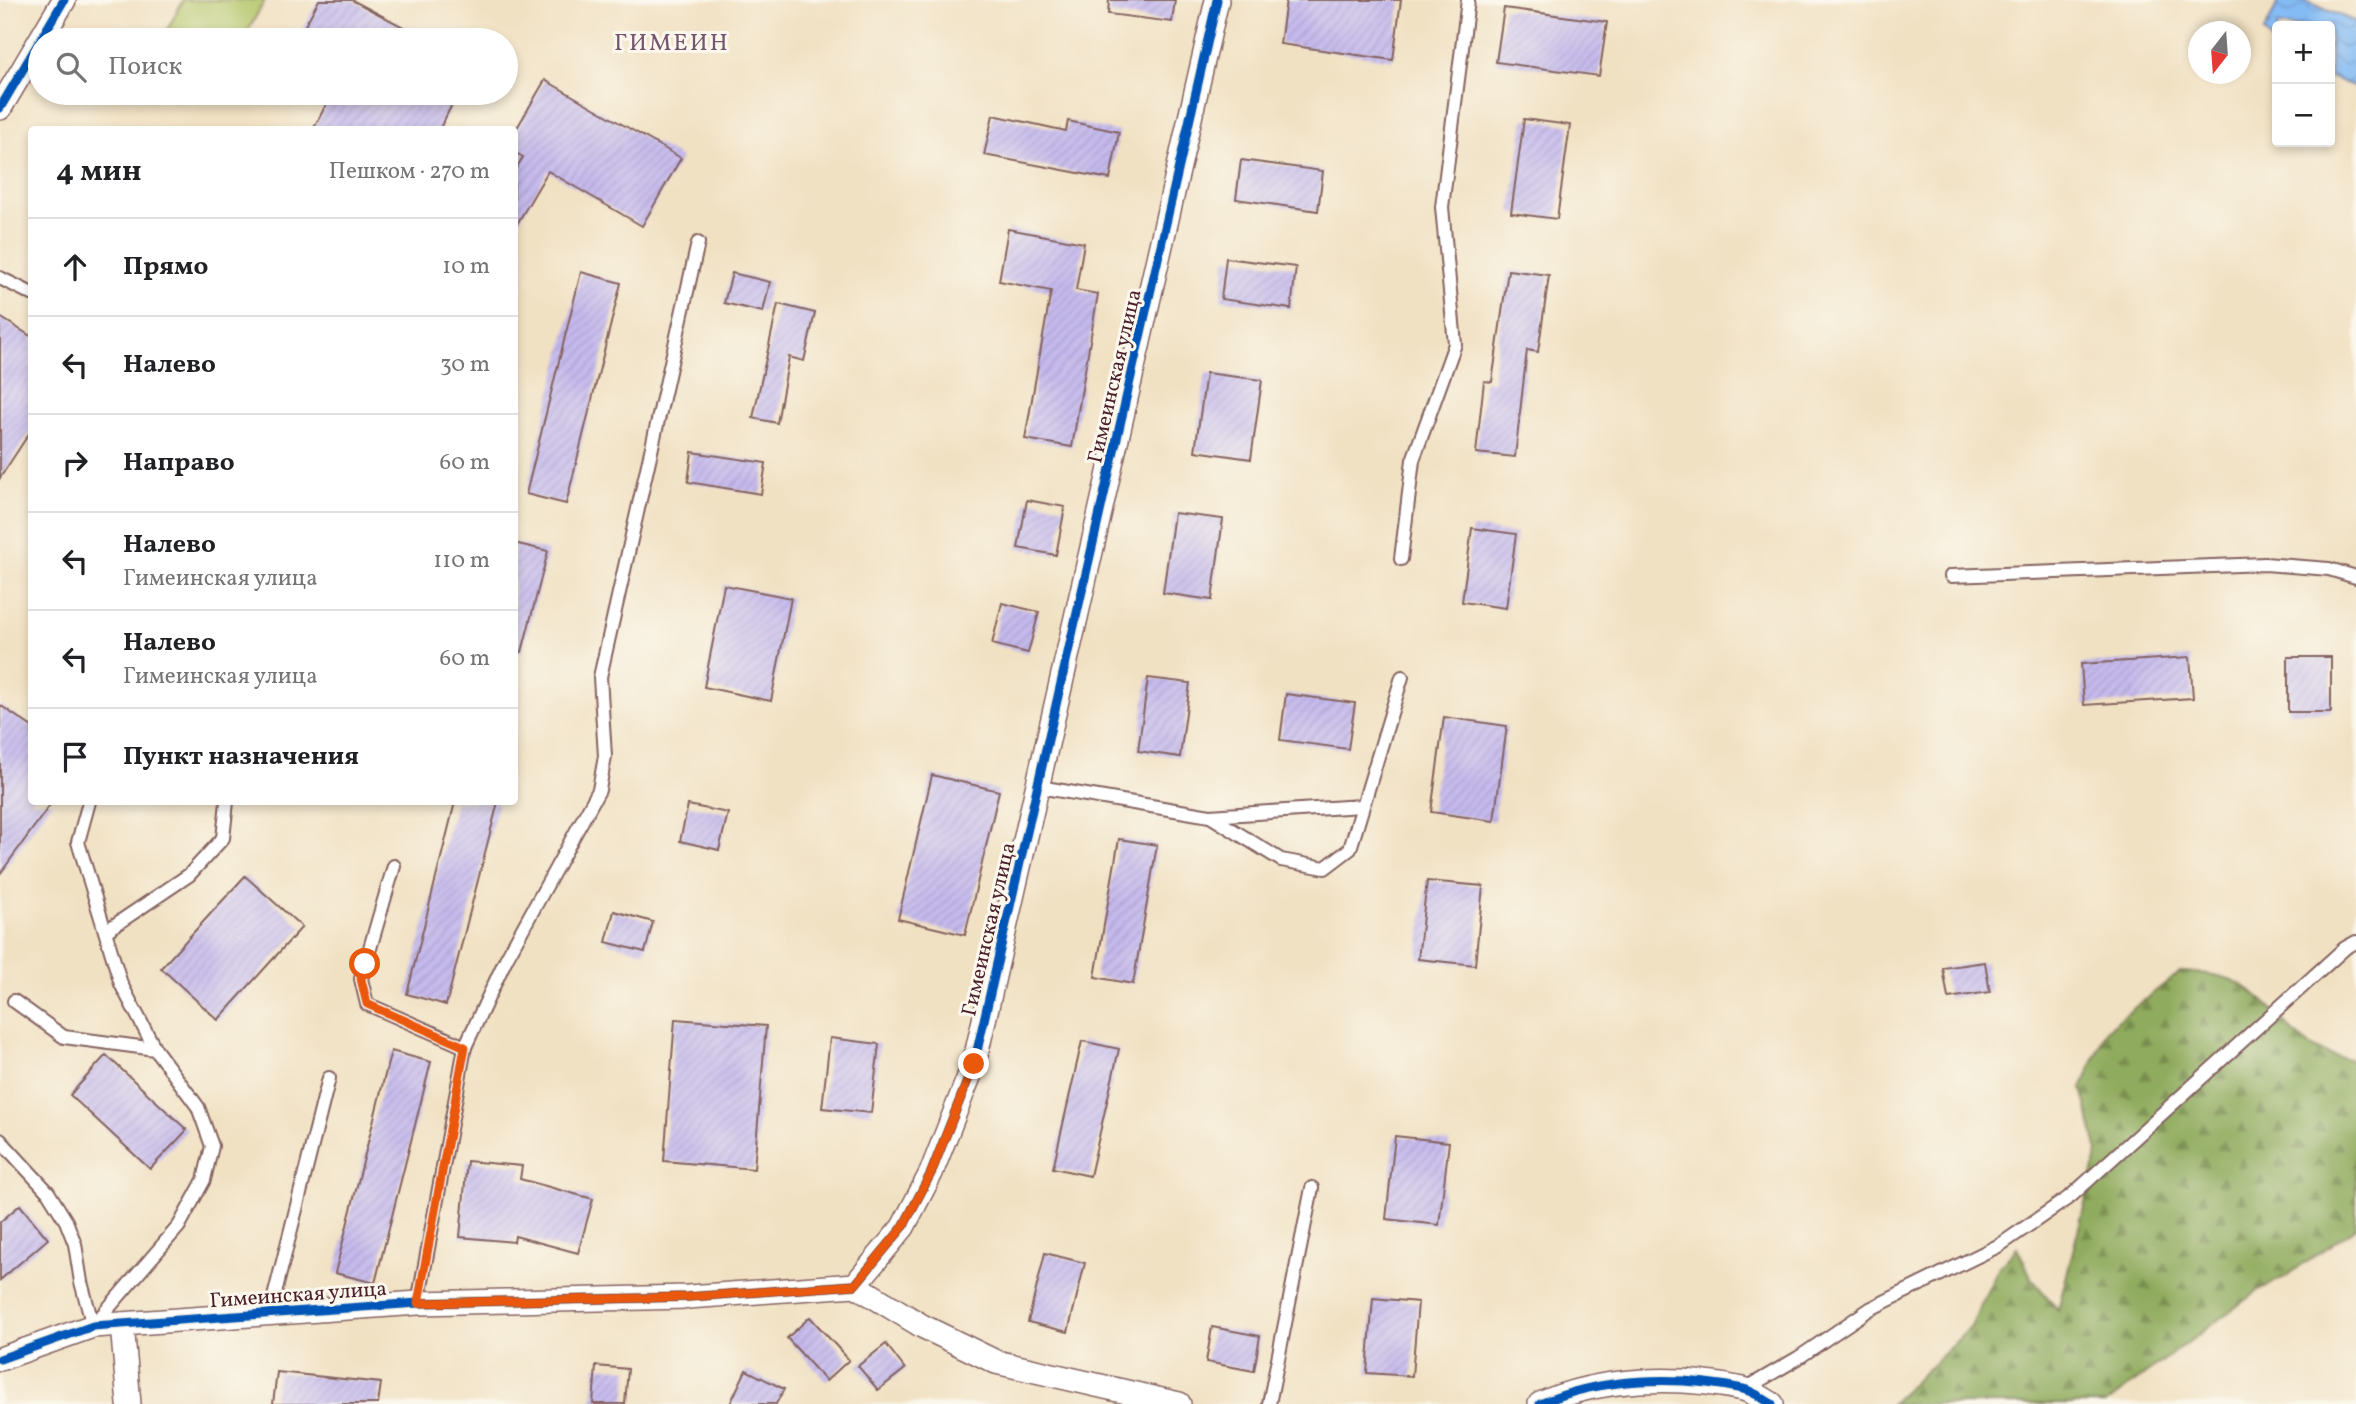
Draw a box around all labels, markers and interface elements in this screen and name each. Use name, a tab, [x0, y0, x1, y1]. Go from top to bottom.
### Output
north arrow	[2188, 21, 2251, 84]
map controls	[2272, 21, 2335, 147]
button: +	[2272, 21, 2335, 84]
district label: ГИМЕИН	[614, 27, 730, 61]
search box	[28, 28, 518, 105]
icon: search	[52, 48, 90, 86]
text: Поиск	[108, 49, 182, 85]
button: −	[2272, 84, 2335, 147]
text: 4 мин	[56, 151, 141, 193]
text: Пешком · 270 m	[329, 156, 490, 188]
icon: ahead	[56, 248, 94, 286]
text: Прямо	[123, 249, 208, 285]
text: 10 m	[442, 251, 490, 283]
street label: Гимеинская улица	[1081, 287, 1150, 466]
icon: left	[56, 346, 94, 384]
text: Налево	[123, 347, 216, 383]
text: 30 m	[440, 349, 490, 381]
icon: right	[56, 444, 94, 482]
text: Направо	[123, 445, 235, 481]
text: 60 m	[440, 447, 490, 479]
text: Налево	[123, 527, 216, 563]
icon: left	[56, 542, 94, 580]
text: 110 m	[433, 545, 490, 577]
text: Гимеинская улица	[123, 563, 318, 595]
text: Налево	[123, 625, 216, 661]
icon: left	[56, 640, 94, 678]
text: 60 m	[440, 643, 490, 675]
text: Гимеинская улица	[123, 661, 318, 693]
icon: arrive	[56, 738, 94, 776]
text: Пункт назначения	[123, 739, 359, 775]
street label: Гимеинская улица	[955, 840, 1024, 1019]
route start	[349, 948, 380, 979]
route end	[958, 1048, 989, 1079]
street label: Гимеинская улица	[208, 1275, 388, 1316]

